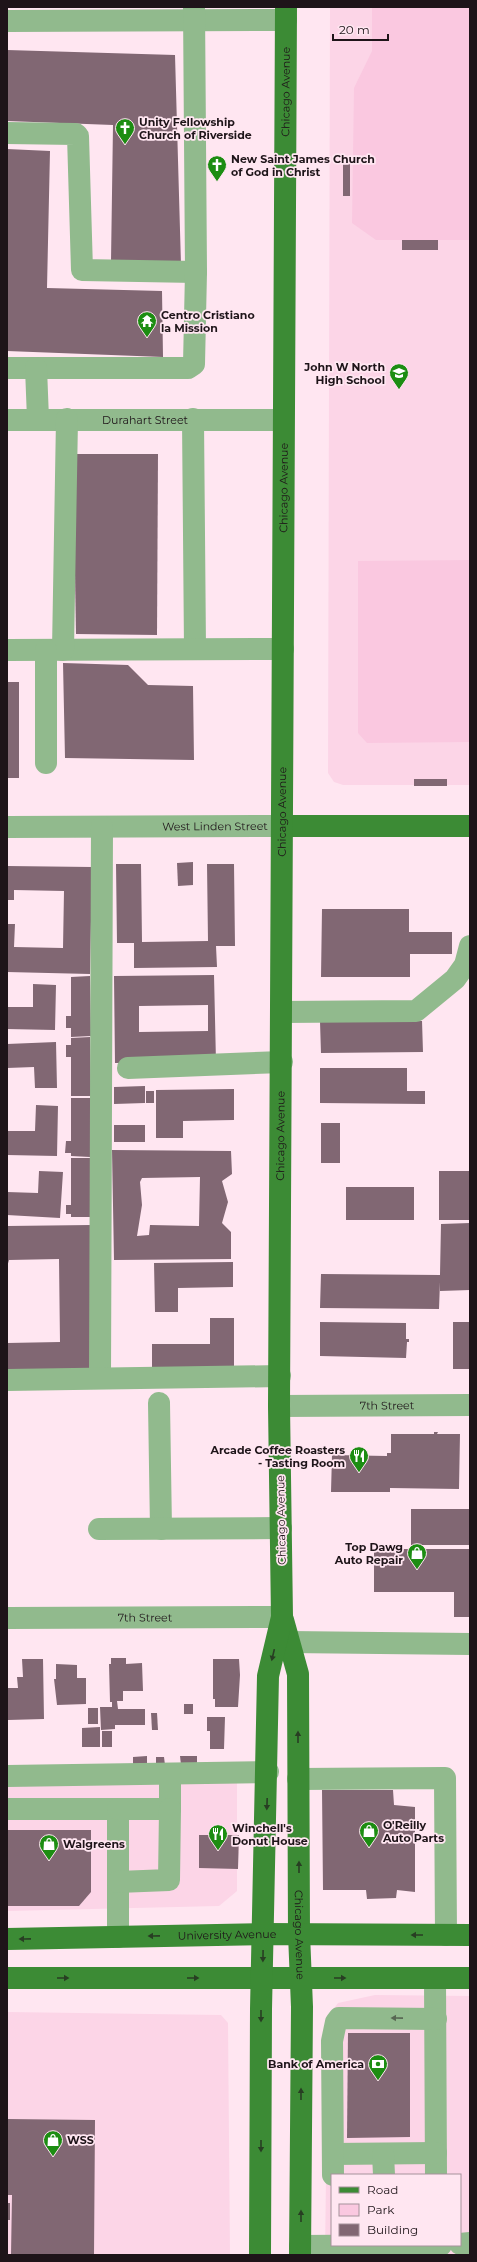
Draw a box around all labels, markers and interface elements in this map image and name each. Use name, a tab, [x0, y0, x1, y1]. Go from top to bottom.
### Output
scale bar	[333, 16, 388, 42]
text: 20 m	[339, 22, 370, 37]
street label: Chicago Avenue	[278, 46, 293, 137]
place label: Unity Fellowship Church of Riverside	[139, 115, 252, 142]
church icon: Unity Fellowship Church of Riverside	[114, 117, 136, 145]
place label: New Saint James Church of God in Christ	[231, 152, 375, 179]
church icon: New Saint James Church of God in Christ	[206, 154, 228, 182]
place label: Centro Cristiano la Mission	[161, 308, 255, 335]
temple icon: Centro Cristiano la Mission	[136, 310, 158, 338]
place label: John W North High School	[303, 360, 385, 387]
school or university icon: John W North High School	[388, 362, 410, 390]
street label: Durahart Street	[102, 413, 189, 427]
street label: Chicago Avenue	[276, 442, 291, 533]
street label: Chicago Avenue	[275, 766, 289, 857]
street label: West Linden Street	[162, 819, 268, 833]
street label: Chicago Avenue	[273, 1090, 288, 1181]
street label: 7th Street	[360, 1398, 415, 1413]
place label: Arcade Coffee Roasters - Tasting Room	[210, 1443, 345, 1470]
restaurant icon: Arcade Coffee Roasters - Tasting Room	[348, 1445, 370, 1473]
street label: Chicago Avenue	[273, 1475, 289, 1565]
place label: Top Dawg Auto Repair	[334, 1540, 403, 1567]
shop icon: Top Dawg Auto Repair	[406, 1542, 428, 1570]
street label: 7th Street	[118, 1610, 173, 1625]
one-way arrow	[270, 1649, 276, 1661]
one-way arrow	[295, 1730, 301, 1743]
one-way arrow	[264, 1798, 270, 1811]
place label: O'Reilly Auto Parts	[382, 1818, 444, 1845]
shop icon: O'Reilly Auto Parts	[358, 1820, 380, 1848]
place label: Winchell's Donut House	[232, 1821, 308, 1848]
restaurant icon: Winchell's Donut House	[207, 1823, 229, 1851]
shop icon: Walgreens	[38, 1833, 60, 1861]
place label: Walgreens	[63, 1837, 125, 1851]
one-way arrow	[296, 1860, 302, 1873]
street label: Chicago Avenue	[292, 1890, 308, 1980]
street label: University Avenue	[177, 1927, 277, 1943]
one-way arrow	[411, 1931, 423, 1938]
one-way arrow	[148, 1933, 161, 1939]
one-way arrow	[18, 1936, 31, 1942]
one-way arrow	[260, 1950, 266, 1963]
one-way arrow	[57, 1975, 70, 1981]
one-way arrow	[187, 1975, 200, 1981]
one-way arrow	[334, 1975, 347, 1981]
one-way arrow	[258, 2010, 264, 2023]
one-way arrow	[390, 2015, 403, 2021]
bank icon: Bank of America	[367, 2053, 389, 2081]
place label: Bank of America	[268, 2057, 364, 2071]
one-way arrow	[298, 2087, 304, 2100]
shop icon: WSS	[42, 2129, 64, 2157]
place label: WSS	[67, 2133, 94, 2147]
one-way arrow	[258, 2140, 264, 2153]
legend	[331, 2174, 461, 2246]
text: Road	[367, 2182, 398, 2197]
text: Park	[367, 2202, 395, 2217]
one-way arrow	[297, 2210, 304, 2222]
text: Building	[367, 2222, 418, 2237]

